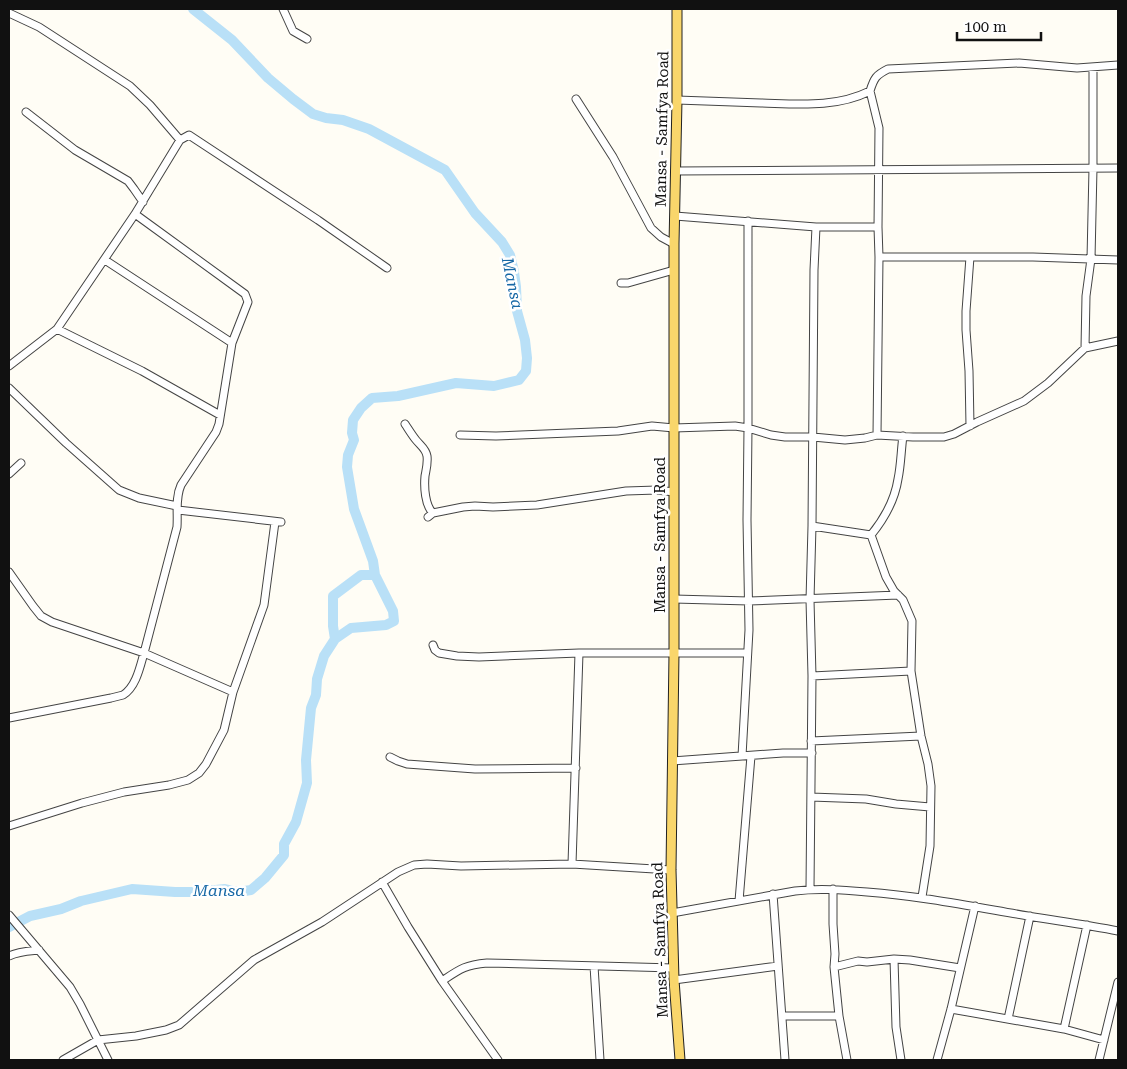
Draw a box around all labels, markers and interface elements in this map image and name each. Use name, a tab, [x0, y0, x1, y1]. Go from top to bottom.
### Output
scale bar	[957, 10, 1041, 42]
text: 100 m	[964, 18, 1007, 36]
street label: Mansa - Samfya Road	[652, 50, 672, 207]
water label: Mansa	[498, 255, 527, 311]
street label: Mansa - Samfya Road	[651, 457, 669, 613]
street label: Mansa - Samfya Road	[648, 861, 672, 1018]
water label: Mansa	[192, 881, 245, 900]

